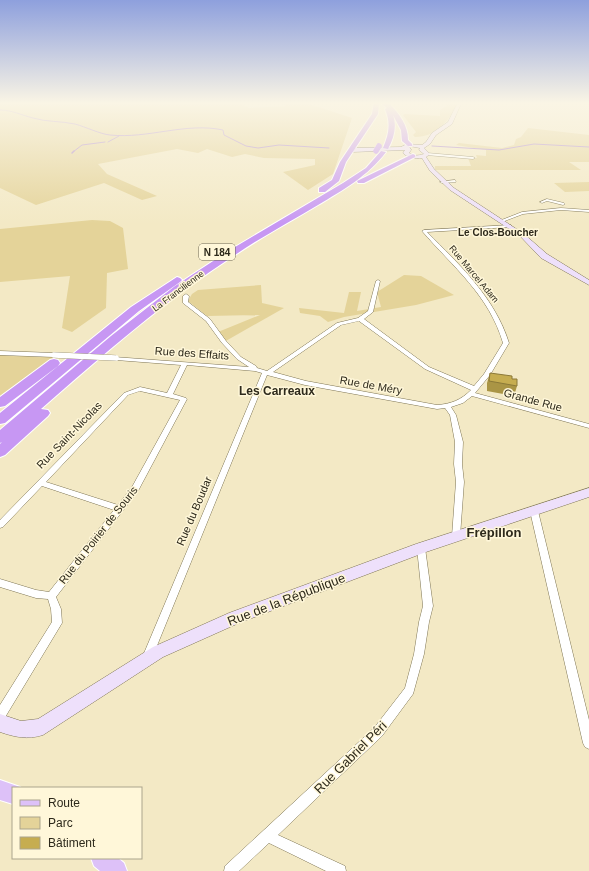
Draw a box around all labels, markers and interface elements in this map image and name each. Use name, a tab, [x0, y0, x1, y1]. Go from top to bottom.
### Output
district label: Le Clos-Boucher	[458, 227, 538, 238]
street label: Rue Marcel Adam	[447, 243, 501, 305]
road number: N 184	[199, 244, 235, 260]
street label: La Francilienne	[150, 268, 206, 314]
street label: Rue des Effaits	[154, 344, 230, 362]
street label: Rue de Méry	[339, 374, 404, 396]
district label: Les Carreaux	[239, 384, 315, 398]
street label: Grande Rue	[502, 386, 564, 414]
street label: Rue Saint-Nicolas	[34, 399, 104, 471]
street label: Rue du Boudar	[174, 474, 214, 547]
street label: Rue du Poirier de Souris	[56, 484, 140, 586]
district label: Frépillon	[467, 525, 522, 540]
street label: Rue de la République	[225, 570, 347, 629]
street label: Rue Gabriel Péri	[311, 718, 390, 797]
legend	[12, 787, 142, 859]
text: Route	[48, 796, 80, 810]
text: Parc	[48, 816, 73, 830]
text: Bâtiment	[48, 836, 96, 850]

